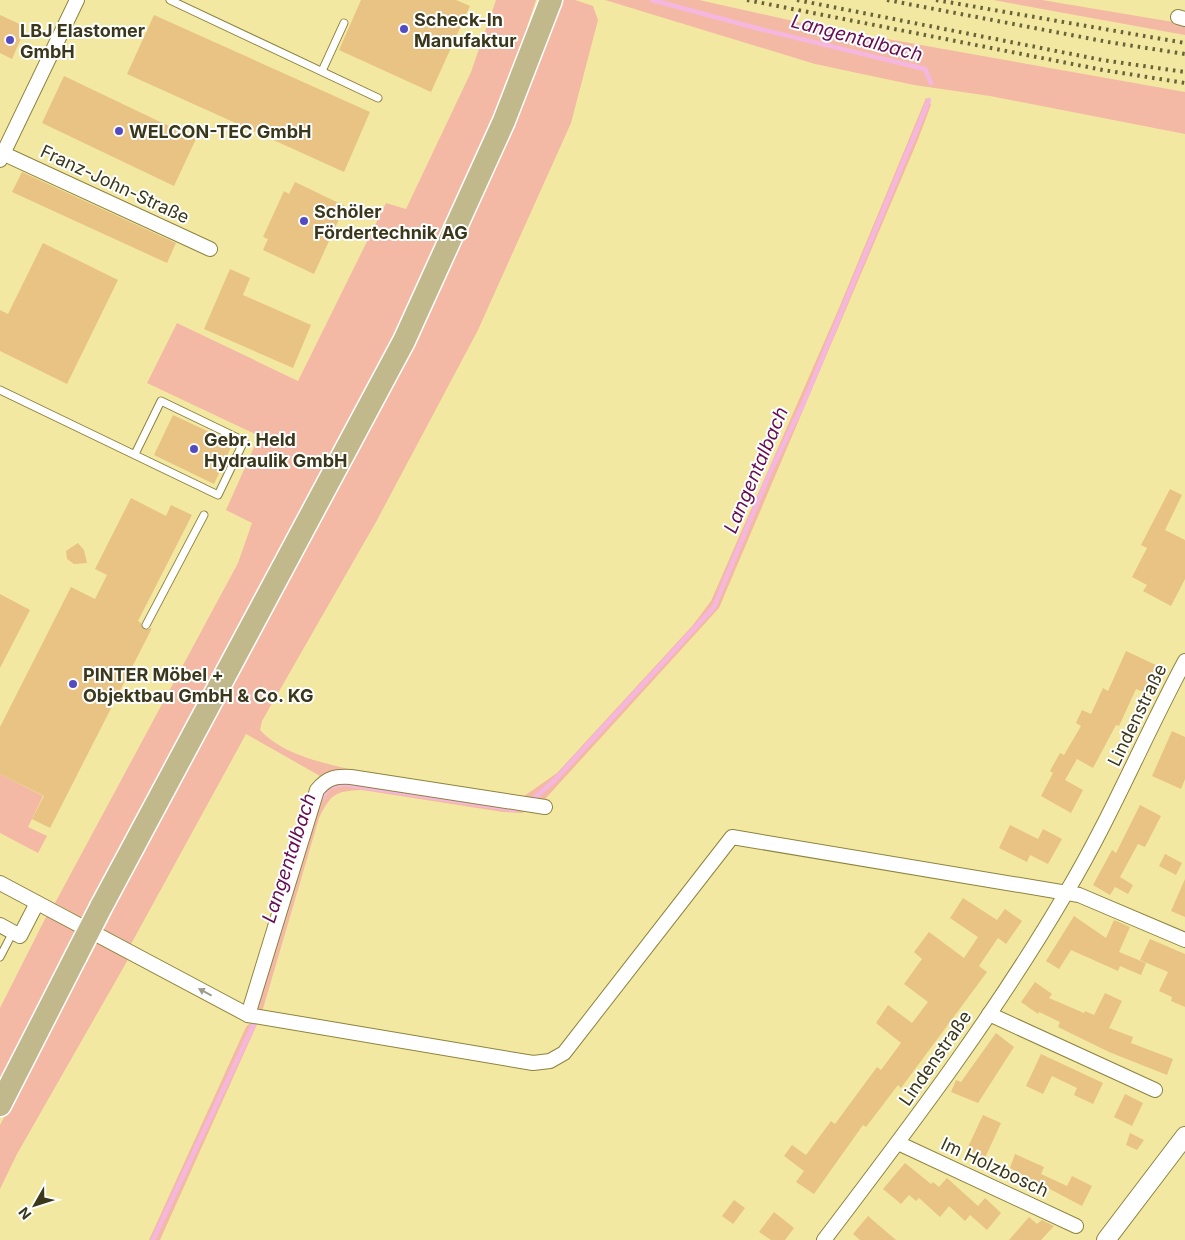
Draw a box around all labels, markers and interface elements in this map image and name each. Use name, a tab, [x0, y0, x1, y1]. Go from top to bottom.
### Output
place label: Scheck-In Manufaktur	[414, 9, 516, 51]
water label: Langentalbach	[789, 9, 925, 67]
place label: LBJ Elastomer GmbH	[20, 20, 145, 62]
marker: Scheck-In Manufaktur	[398, 23, 410, 35]
marker: LBJ Elastomer GmbH	[4, 34, 16, 46]
place label: WELCON-TEC GmbH	[129, 121, 311, 142]
marker: WELCON-TEC GmbH	[113, 125, 125, 137]
street label: Franz-John-Straße	[37, 140, 193, 228]
place label: Schöler Fördertechnik AG	[314, 201, 468, 243]
marker: Schöler Fördertechnik AG	[298, 215, 310, 227]
water label: Langentalbach	[719, 403, 793, 537]
place label: Gebr. Held Hydraulik GmbH	[204, 429, 347, 471]
marker: Gebr. Held Hydraulik GmbH	[188, 443, 200, 455]
street label: Lindenstraße	[1103, 660, 1171, 770]
place label: PINTER Möbel + Objektbau GmbH & Co. KG	[83, 664, 314, 706]
marker: PINTER Möbel + Objektbau GmbH & Co. KG	[67, 678, 79, 690]
water label: Langentalbach	[257, 790, 321, 926]
one-way arrow	[197, 988, 212, 996]
street label: Lindenstraße	[895, 1006, 975, 1110]
street label: Im Holzbosch	[938, 1133, 1052, 1201]
north arrow	[10, 1180, 60, 1230]
text: N	[15, 1204, 34, 1223]

